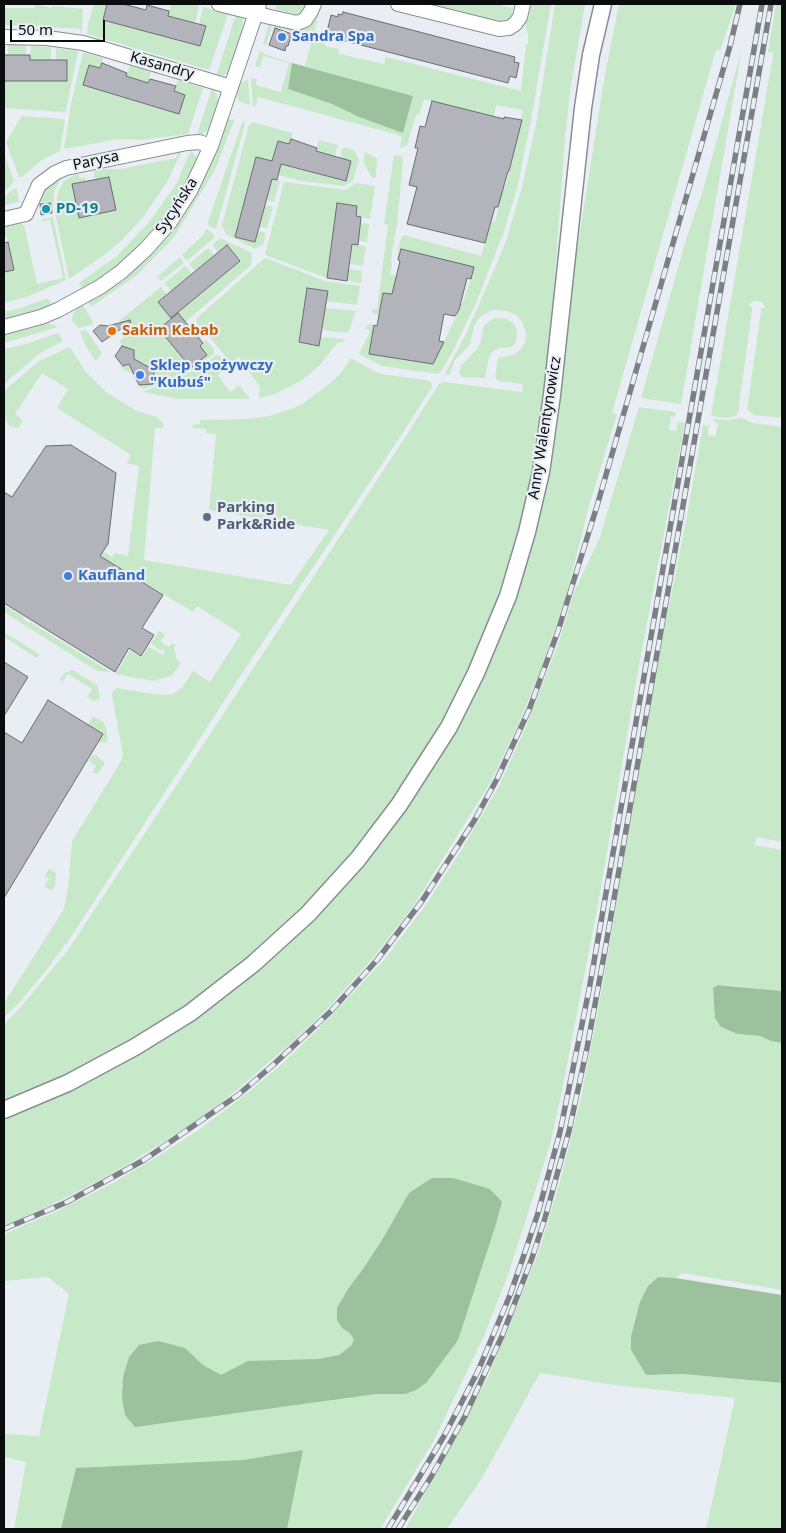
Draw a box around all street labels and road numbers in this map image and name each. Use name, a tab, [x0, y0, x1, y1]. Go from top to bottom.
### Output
street label: Kasandry	[128, 48, 196, 84]
street label: Parysa	[71, 147, 121, 175]
street label: Sycyńska	[152, 174, 202, 238]
street label: Anny Walentynowicz	[525, 355, 565, 501]

